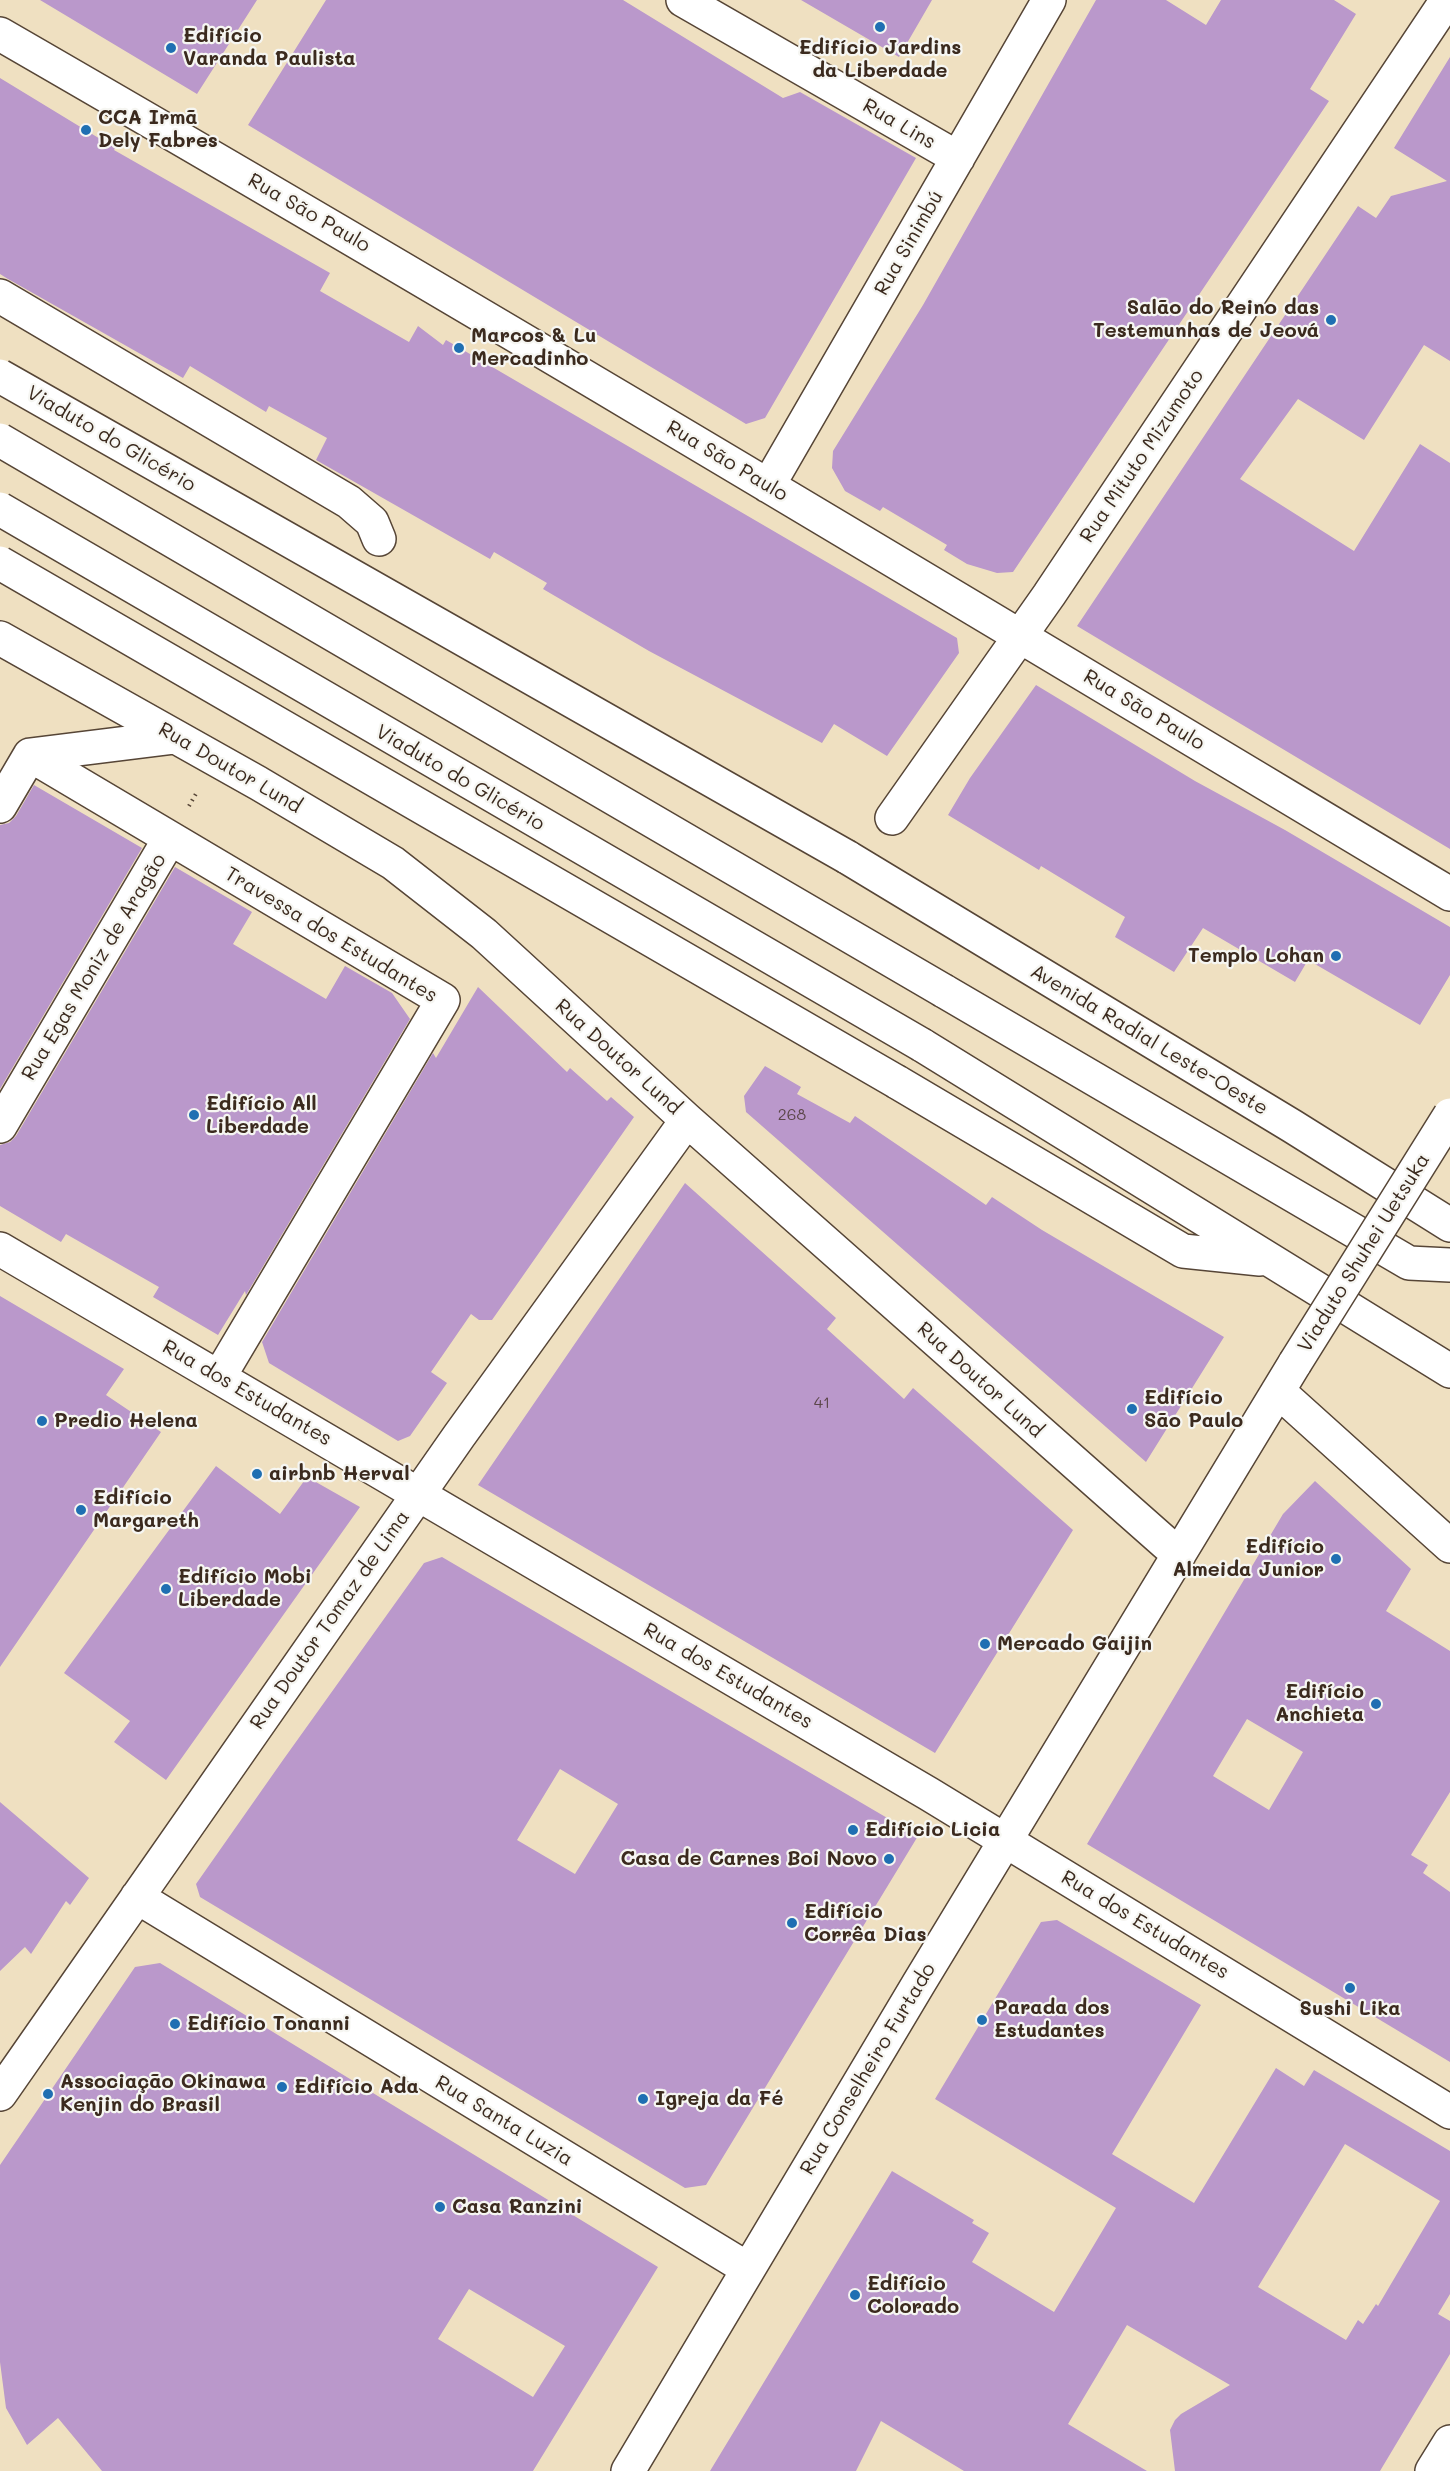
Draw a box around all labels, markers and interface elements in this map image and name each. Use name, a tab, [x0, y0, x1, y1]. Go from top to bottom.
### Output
marker: Edifício Jardins da Liberdade	[873, 20, 887, 34]
place label: Edifício Varanda Paulista	[183, 24, 356, 71]
place label: Edifício Jardins da Liberdade	[799, 36, 961, 83]
marker: Edifício Varanda Paulista	[164, 41, 178, 55]
street label: Rua Lins	[858, 94, 940, 154]
place label: CCA Irmã Dely Fabres	[98, 106, 218, 153]
marker: CCA Irmã Dely Fabres	[79, 123, 93, 137]
street label: Rua São Paulo	[244, 168, 374, 258]
street label: Rua Sinimbú	[869, 186, 949, 300]
place label: Salão do Reino das Testemunhas de Jeová	[1093, 296, 1319, 343]
marker: Salão do Reino das Testemunhas de Jeová	[1324, 313, 1338, 327]
place label: Marcos & Lu Mercadinho	[471, 324, 596, 371]
marker: Marcos & Lu Mercadinho	[452, 341, 466, 355]
street label: Rua Mituto Mizumoto	[1075, 365, 1209, 547]
street label: Viaduto do Glicério	[22, 381, 200, 497]
street label: Rua São Paulo	[662, 415, 792, 507]
street label: Rua São Paulo	[1079, 664, 1209, 756]
street label: Rua Doutor Lund	[154, 717, 306, 819]
street label: Viaduto do Glicério	[371, 720, 549, 836]
street label: Rua Egas Moniz de Aragão	[17, 849, 171, 1085]
street label: Travessa dos Estudantes	[220, 862, 442, 1008]
place label: Templo Lohan	[1188, 944, 1324, 968]
marker: Templo Lohan	[1329, 949, 1343, 963]
street label: Avenida Radial Leste-Oeste	[1026, 959, 1272, 1121]
street label: Rua Doutor Lund	[550, 994, 686, 1120]
place label: Edifício All Liberdade	[206, 1092, 317, 1139]
house number: 268	[778, 1105, 806, 1125]
marker: Edifício All Liberdade	[187, 1108, 201, 1122]
street label: Viaduto Shuhei Uetsuka	[1293, 1149, 1435, 1357]
street label: Rua Doutor Lund	[912, 1317, 1048, 1443]
street label: Rua dos Estudantes	[158, 1335, 336, 1451]
place label: Edifício São Paulo	[1144, 1386, 1243, 1433]
house number: 41	[814, 1393, 830, 1413]
marker: Edifício São Paulo	[1125, 1402, 1139, 1416]
place label: Predio Helena	[54, 1409, 198, 1433]
marker: Predio Helena	[35, 1414, 49, 1428]
place label: airbnb Herval	[269, 1462, 410, 1486]
marker: airbnb Herval	[250, 1467, 264, 1481]
place label: Edifício Margareth	[93, 1486, 199, 1533]
marker: Edifício Margareth	[74, 1503, 88, 1517]
street label: Rua Doutor Tomaz de Lima	[245, 1506, 415, 1734]
place label: Edifício Almeida Junior	[1173, 1535, 1324, 1582]
marker: Edifício Almeida Junior	[1329, 1552, 1343, 1566]
place label: Edifício Mobi Liberdade	[178, 1565, 312, 1612]
marker: Edifício Mobi Liberdade	[159, 1582, 173, 1596]
street label: Rua dos Estudantes	[639, 1618, 817, 1734]
place label: Mercado Gaijin	[997, 1632, 1152, 1656]
marker: Mercado Gaijin	[978, 1637, 992, 1651]
place label: Edifício Anchieta	[1275, 1680, 1364, 1727]
marker: Edifício Anchieta	[1369, 1697, 1383, 1711]
place label: Edifício Licia	[865, 1818, 1000, 1842]
marker: Edifício Licia	[846, 1823, 860, 1837]
place label: Casa de Carnes Boi Novo	[620, 1847, 877, 1871]
marker: Casa de Carnes Boi Novo	[882, 1852, 896, 1866]
street label: Rua dos Estudantes	[1057, 1865, 1233, 1985]
place label: Edifício Corrêa Dias	[804, 1900, 927, 1947]
marker: Edifício Corrêa Dias	[785, 1916, 799, 1930]
street label: Rua Conselheiro Furtado	[795, 1959, 941, 2179]
marker: Sushi Lika	[1343, 1981, 1357, 1995]
place label: Parada dos Estudantes	[994, 1996, 1110, 2043]
place label: Sushi Lika	[1299, 1997, 1401, 2021]
place label: Edifício Tonanni	[187, 2012, 350, 2036]
marker: Parada dos Estudantes	[975, 2013, 989, 2027]
marker: Edifício Tonanni	[168, 2017, 182, 2031]
place label: Associação Okinawa Kenjin do Brasil	[60, 2070, 266, 2117]
street label: Rua Santa Luzia	[431, 2070, 577, 2172]
place label: Edifício Ada	[294, 2075, 419, 2099]
marker: Edifício Ada	[275, 2080, 289, 2094]
marker: Associação Okinawa Kenjin do Brasil	[41, 2087, 55, 2101]
place label: Igreja da Fé	[655, 2087, 783, 2111]
marker: Igreja da Fé	[636, 2092, 650, 2106]
place label: Casa Ranzini	[452, 2195, 583, 2219]
marker: Casa Ranzini	[433, 2200, 447, 2214]
place label: Edifício Colorado	[867, 2272, 959, 2319]
marker: Edifício Colorado	[848, 2288, 862, 2302]

